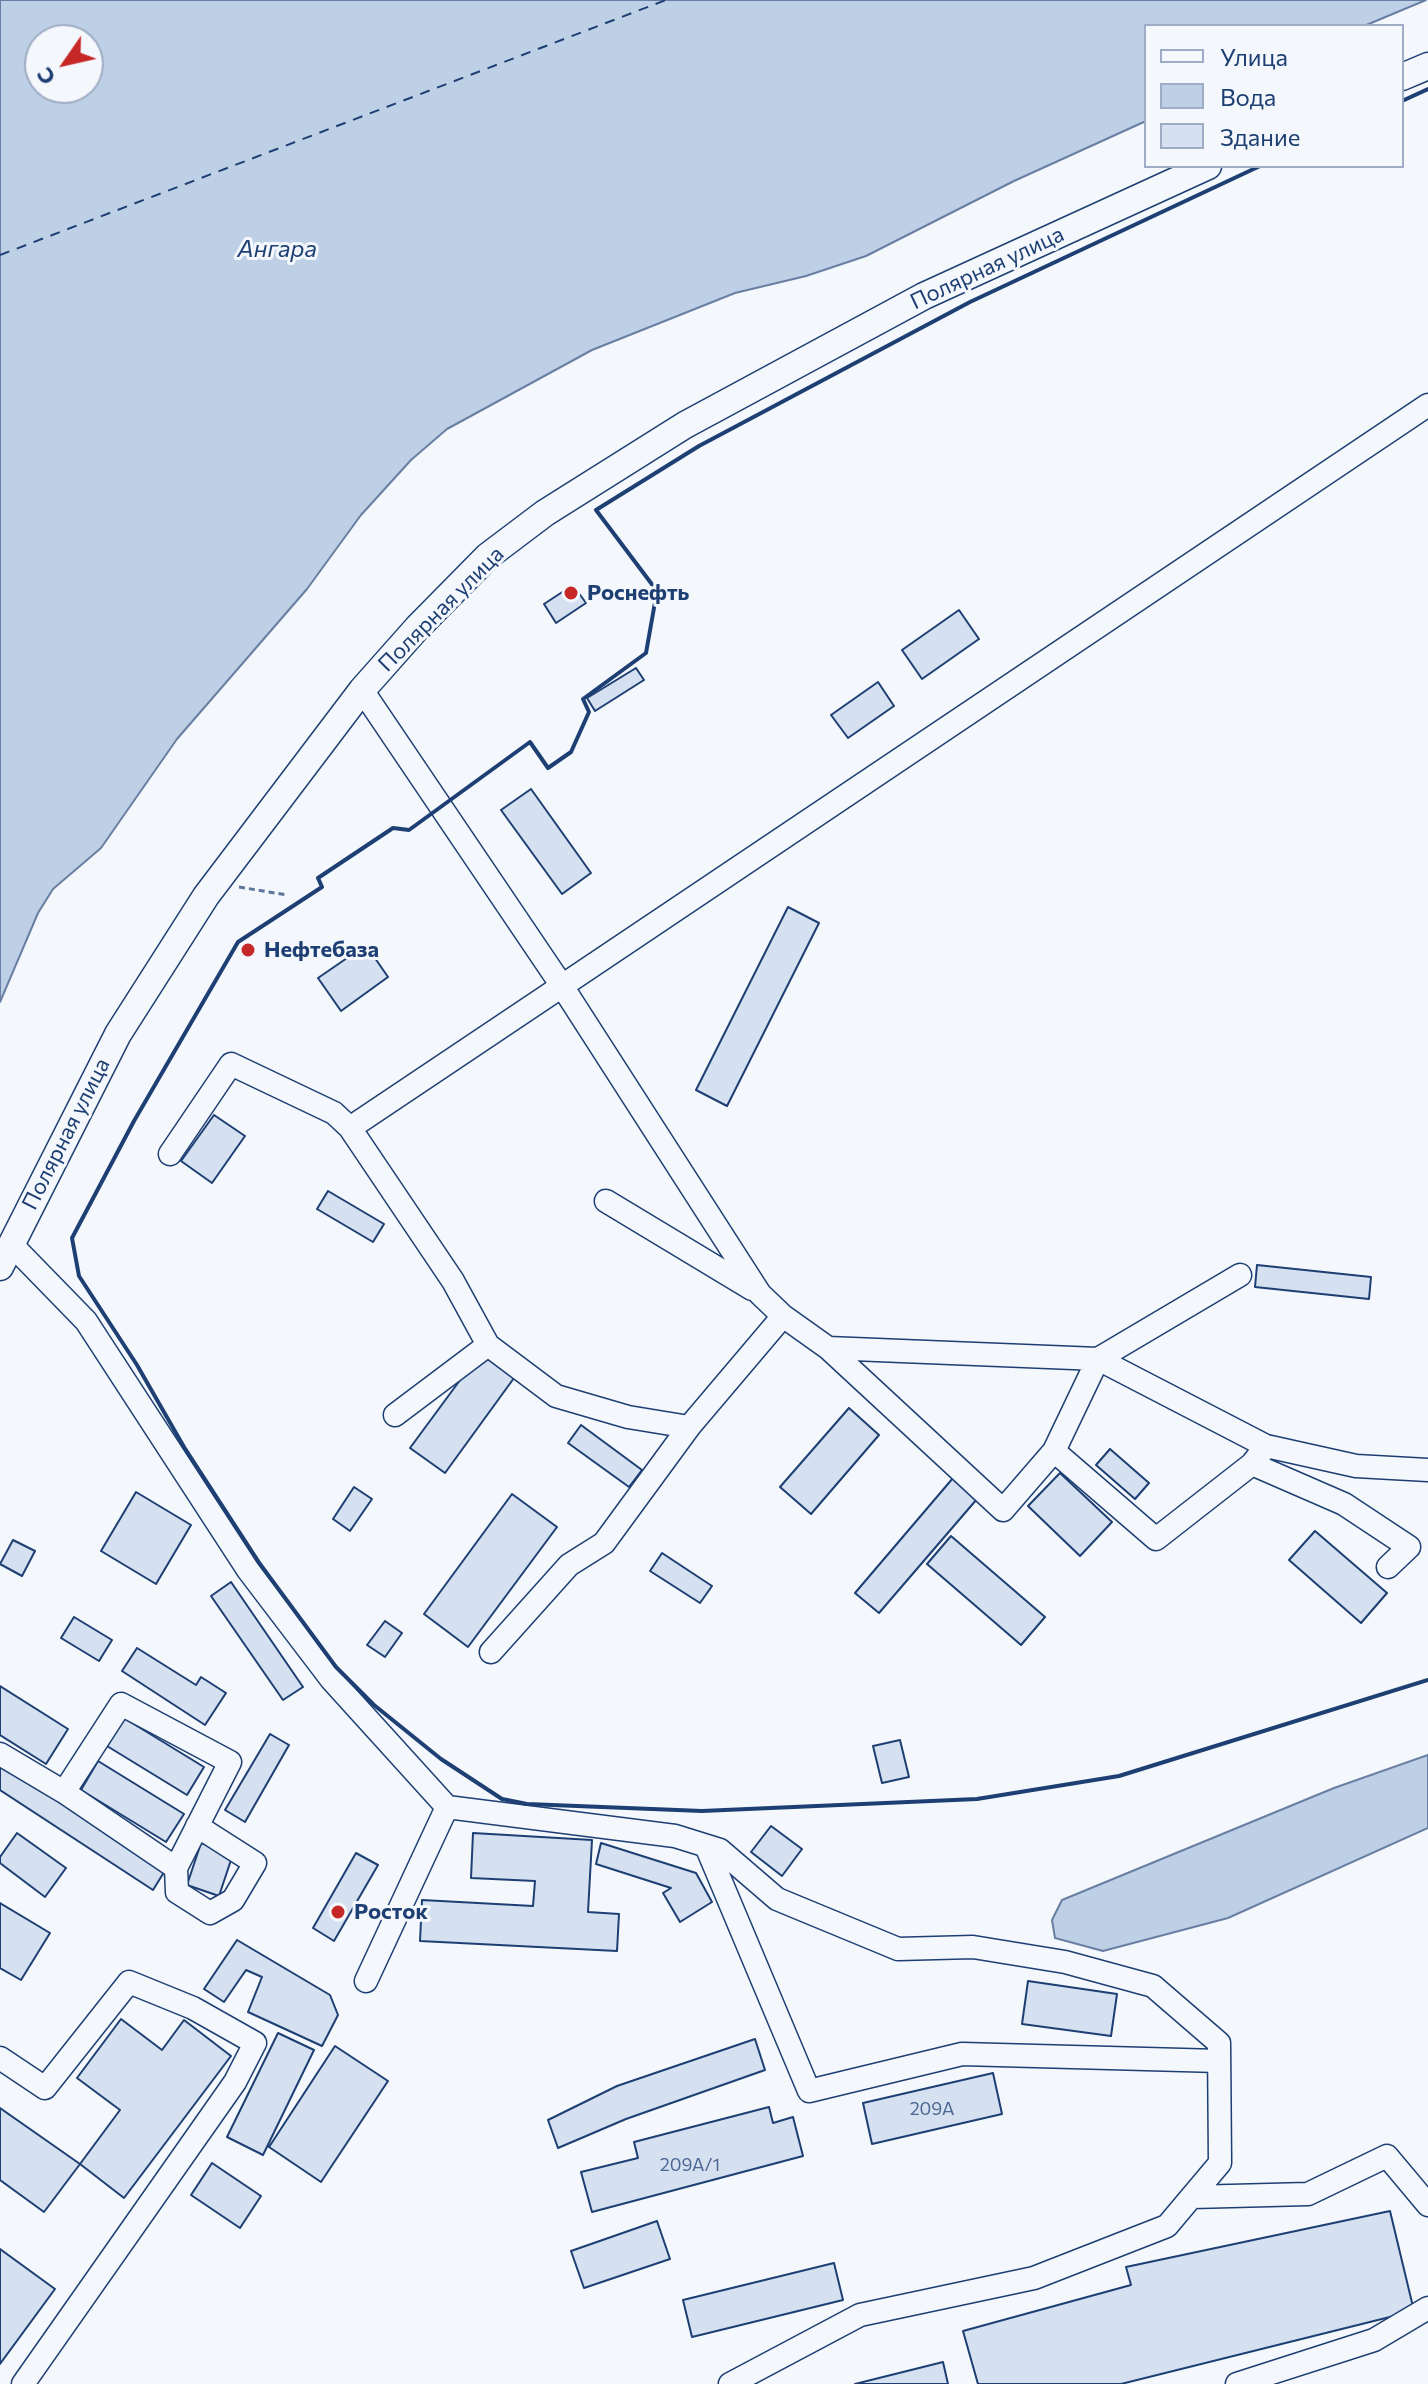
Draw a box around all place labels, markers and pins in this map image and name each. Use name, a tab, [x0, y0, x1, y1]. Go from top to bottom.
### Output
place label: Роснефть	[587, 580, 689, 606]
marker: Роснефть	[562, 584, 580, 602]
place label: Нефтебаза	[264, 937, 379, 963]
marker: Нефтебаза	[239, 941, 257, 959]
place label: Росток	[354, 1899, 428, 1925]
marker: Росток	[329, 1903, 347, 1921]

